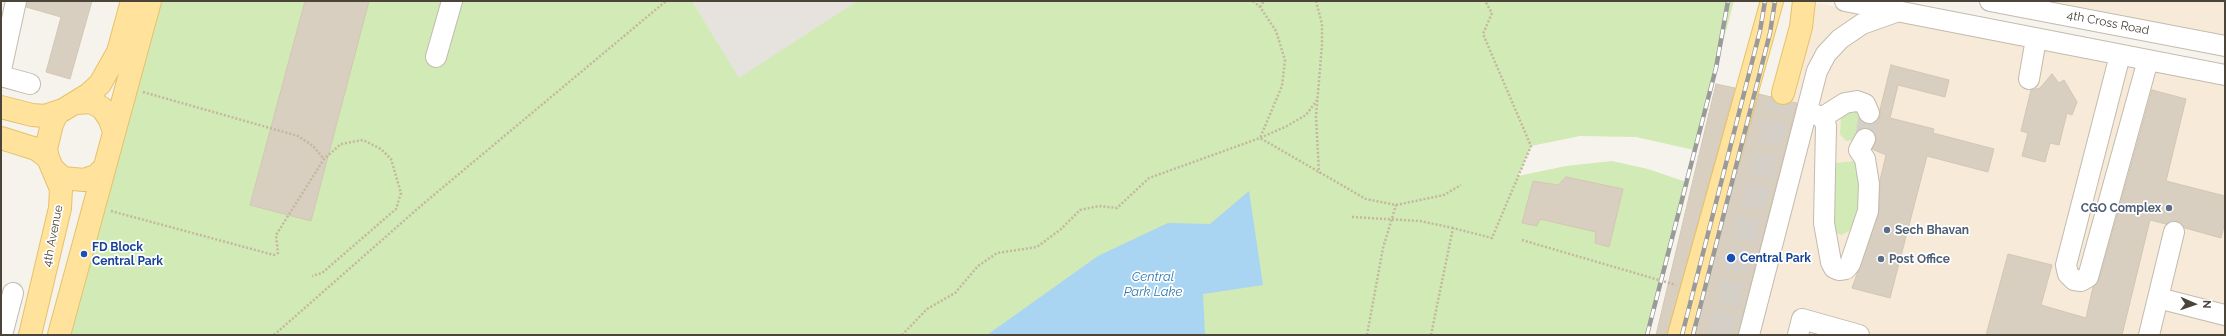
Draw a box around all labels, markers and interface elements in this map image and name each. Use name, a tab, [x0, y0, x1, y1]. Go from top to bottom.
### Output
street label: 4th Cross Road	[2066, 8, 2150, 38]
place label: CGO Complex	[2081, 201, 2161, 215]
marker: CGO Complex	[2164, 203, 2174, 213]
street label: 4th Avenue	[40, 204, 66, 268]
place label: Sech Bhavan	[1895, 223, 1969, 237]
marker: Sech Bhavan	[1882, 225, 1892, 235]
place label: FD Block Central Park	[92, 240, 163, 268]
marker: FD Block Central Park	[79, 249, 89, 259]
place label: Central Park	[1740, 251, 1811, 265]
marker: Central Park	[1725, 252, 1737, 264]
place label: Post Office	[1889, 252, 1950, 266]
marker: Post Office	[1876, 254, 1886, 264]
water label: Central Park Lake	[1124, 269, 1182, 300]
north arrow	[2174, 284, 2214, 324]
text: N	[2200, 300, 2213, 309]

